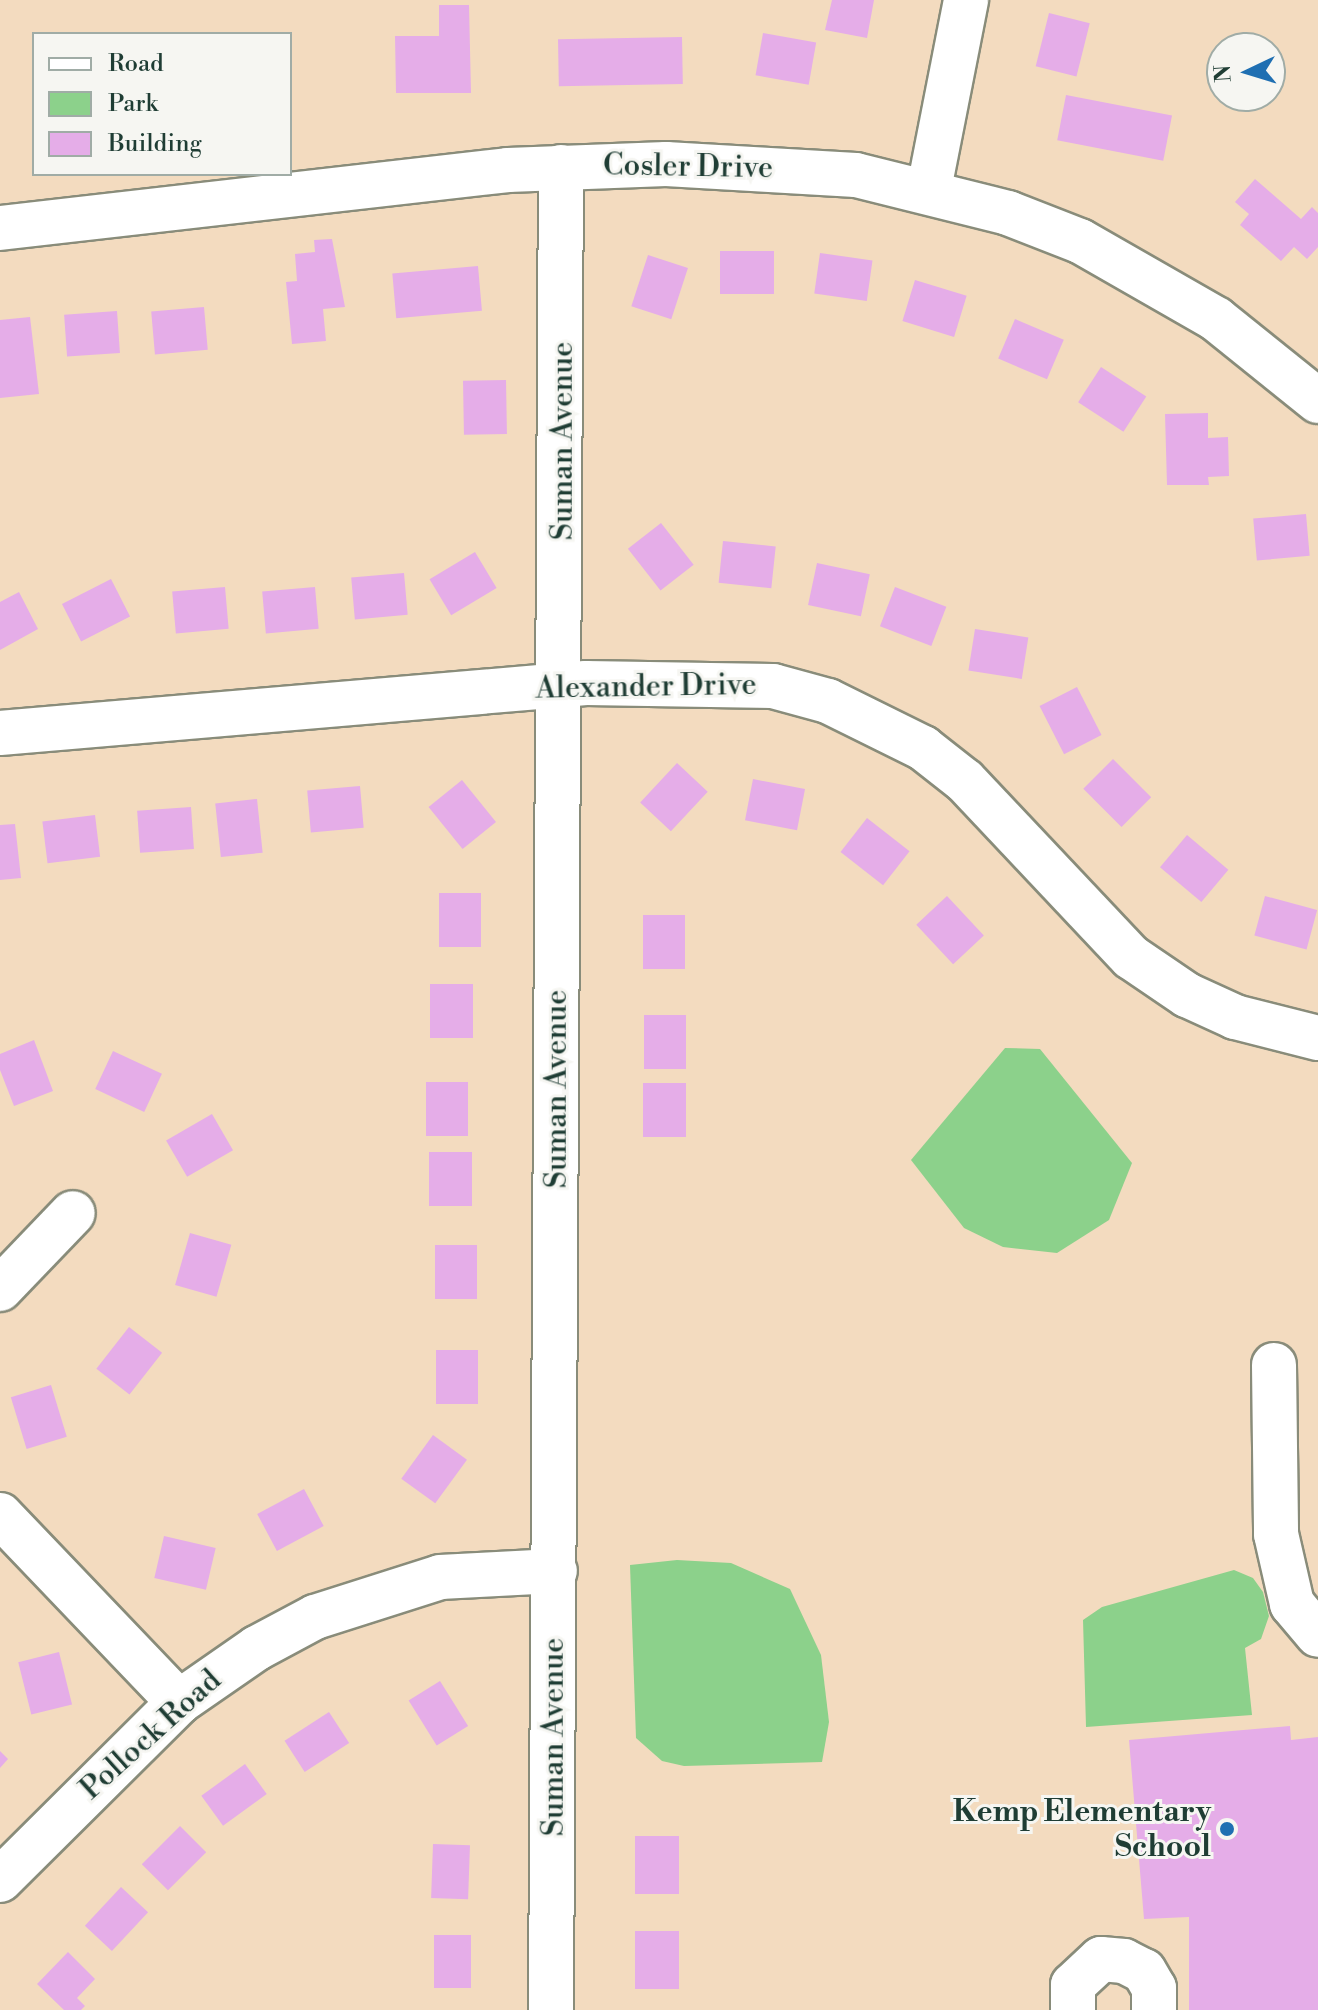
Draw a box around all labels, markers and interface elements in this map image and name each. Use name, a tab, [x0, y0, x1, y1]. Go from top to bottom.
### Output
legend	[32, 32, 292, 176]
north arrow	[1206, 32, 1286, 112]
text: Road	[108, 49, 164, 79]
text: N	[1209, 64, 1238, 83]
text: Park	[108, 89, 158, 119]
text: Building	[108, 129, 202, 159]
street label: Cosler Drive	[603, 148, 773, 186]
street label: Suman Avenue	[545, 342, 581, 540]
street label: Alexander Drive	[535, 667, 757, 707]
street label: Suman Avenue	[539, 990, 575, 1188]
street label: Suman Avenue	[536, 1638, 572, 1836]
street label: Pollock Road	[73, 1663, 229, 1807]
place label: Kemp Elementary School	[953, 1794, 1211, 1864]
marker: Kemp Elementary School	[1218, 1820, 1236, 1838]

